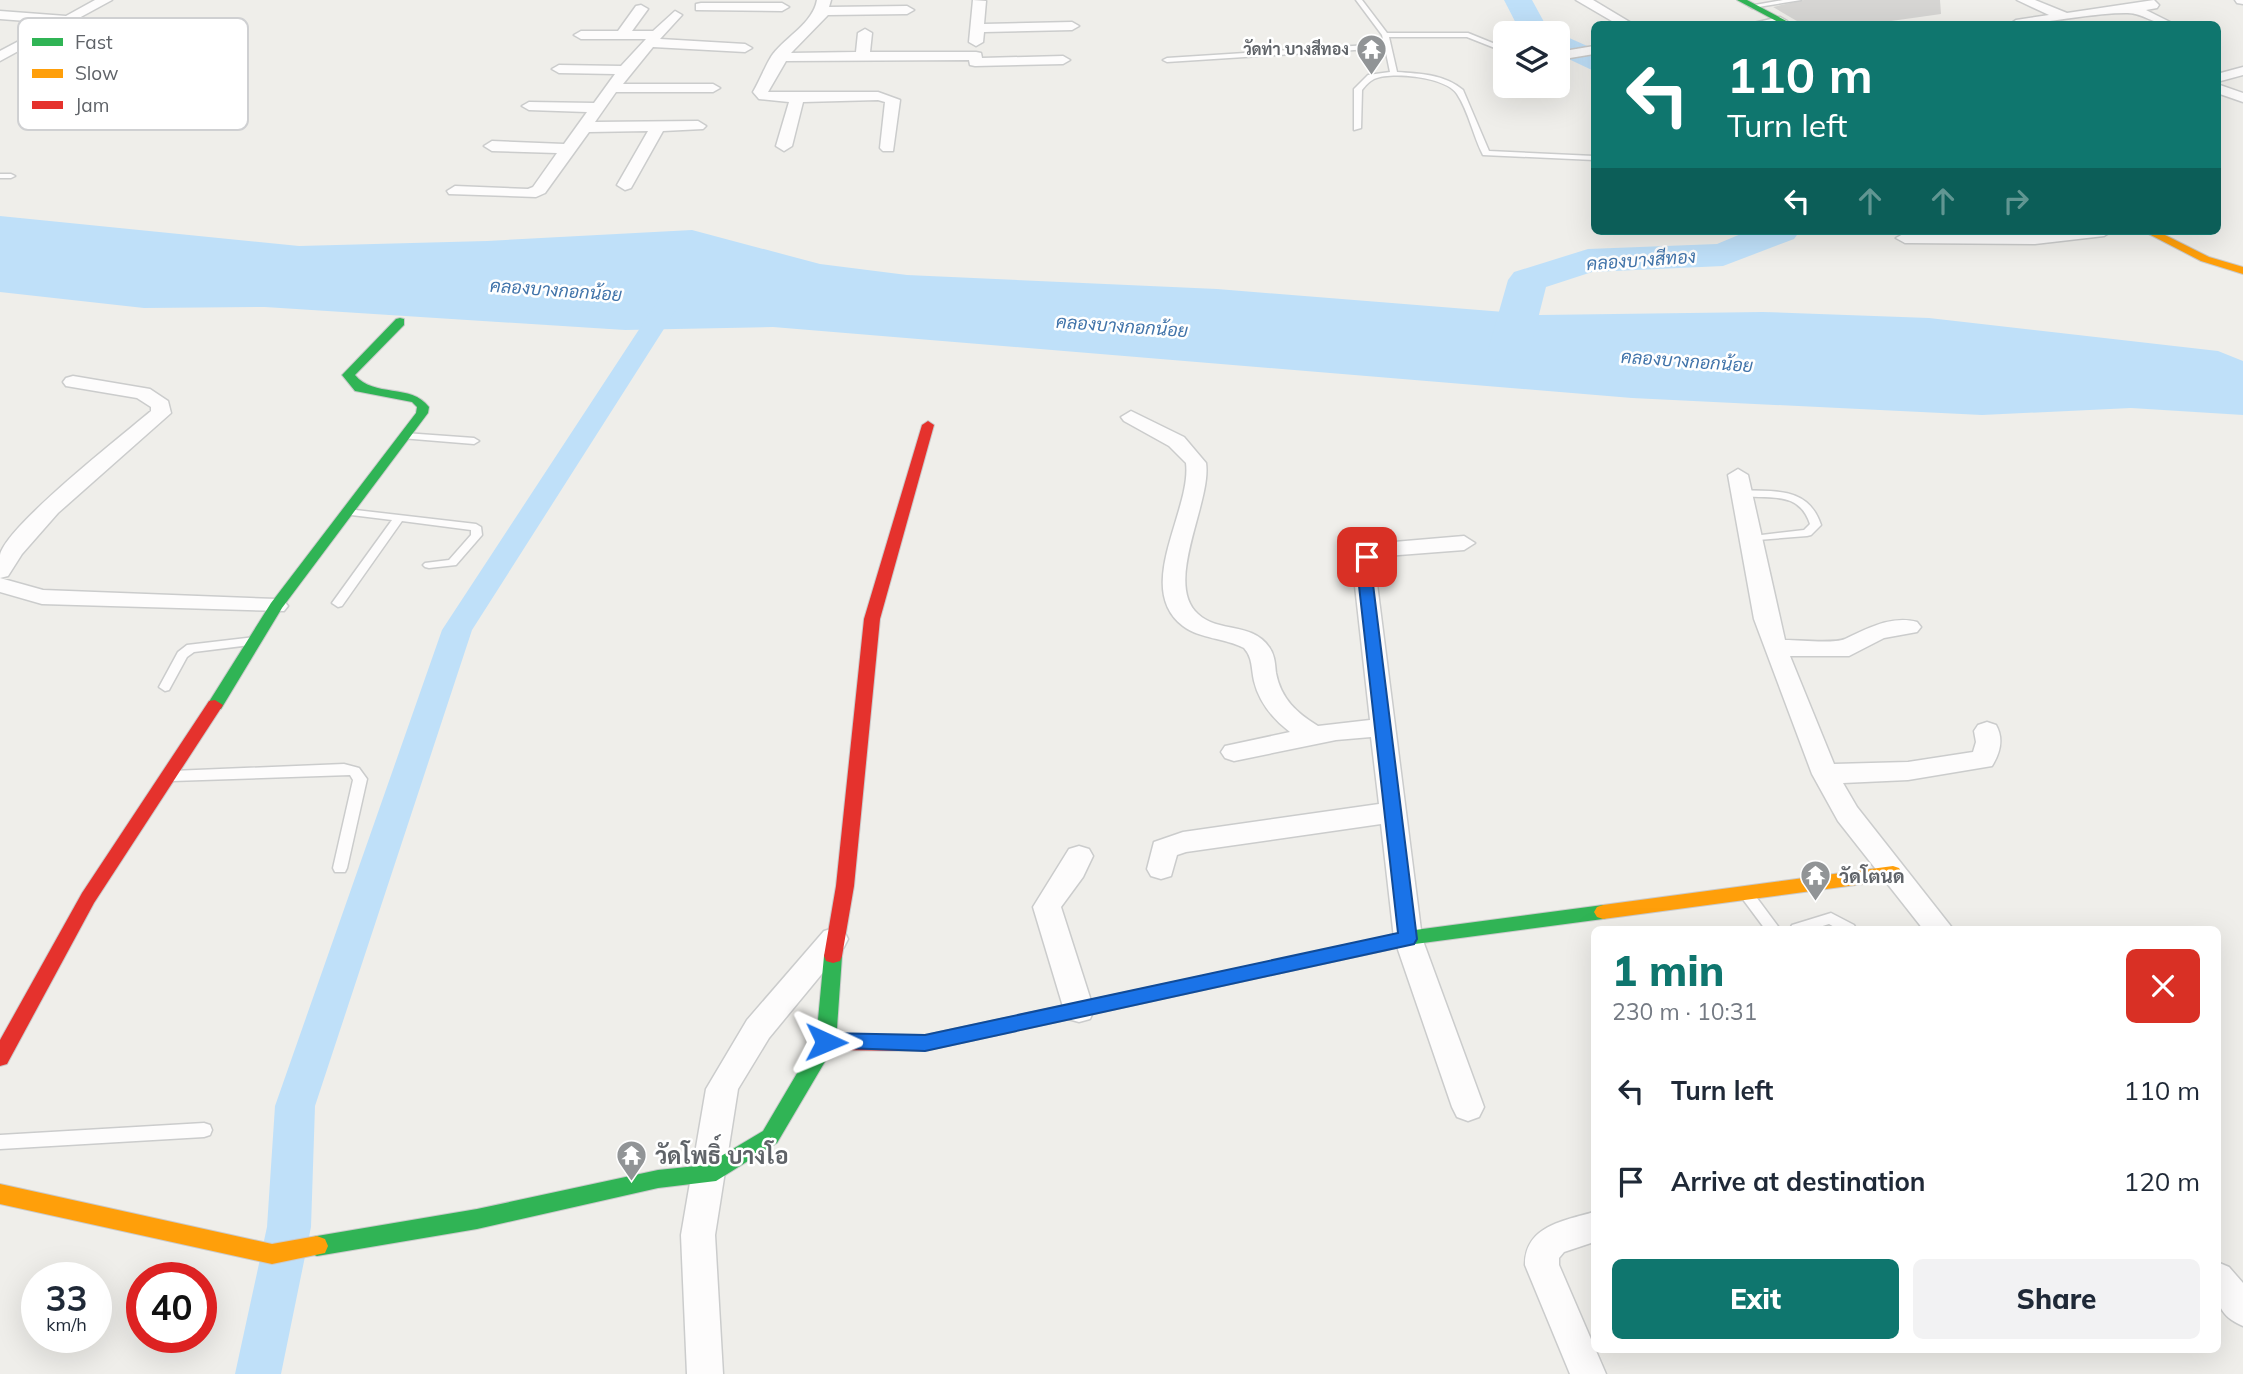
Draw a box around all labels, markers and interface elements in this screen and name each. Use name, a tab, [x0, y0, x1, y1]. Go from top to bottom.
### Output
legend	[18, 18, 248, 130]
map controls	[1493, 21, 1570, 98]
button: layers	[1493, 21, 1570, 98]
text: Fast	[75, 30, 113, 54]
temple icon: วัดท่า บางสีทอง	[1355, 32, 1389, 76]
place label: วัดท่า บางสีทอง	[1243, 39, 1349, 59]
text: 110 m	[1727, 44, 1873, 105]
icon: left	[1612, 49, 1703, 140]
text: Slow	[75, 61, 119, 85]
text: Jam	[75, 93, 109, 117]
text: Turn left	[1727, 105, 1847, 145]
icon: left	[1778, 182, 1816, 220]
icon: ahead	[1851, 182, 1889, 220]
icon: ahead	[1924, 182, 1962, 220]
icon: right	[1997, 182, 2035, 220]
water label: คลองบางสีทอง	[1585, 244, 1696, 275]
water label: คลองบางกอกน้อย	[489, 274, 623, 306]
water label: คลองบางกอกน้อย	[1055, 310, 1189, 342]
water label: คลองบางกอกน้อย	[1620, 345, 1754, 377]
pin	[1337, 527, 1397, 587]
icon: arrive	[1348, 538, 1386, 576]
temple icon: วัดโตนด	[1799, 859, 1833, 903]
place label: วัดโตนด	[1839, 864, 1905, 888]
text: 1 min	[1612, 944, 1725, 997]
button: close	[2126, 949, 2200, 1023]
text: 230 m · 10:31	[1612, 997, 1757, 1026]
position arrow	[789, 1005, 863, 1079]
icon: left	[1612, 1072, 1650, 1110]
text: Turn left	[1671, 1074, 1773, 1107]
text: 110 m	[2124, 1074, 2200, 1107]
place label: วัดโพธิ์ บางโอ	[655, 1134, 789, 1170]
temple icon: วัดโพธิ์ บางโอ	[615, 1138, 649, 1182]
icon: arrive	[1612, 1163, 1650, 1201]
text: Arrive at destination	[1671, 1165, 1926, 1198]
text: 120 m	[2124, 1165, 2200, 1198]
button: Exit	[1612, 1259, 1899, 1339]
button: Share	[1913, 1259, 2200, 1339]
speed limit sign: 40	[126, 1262, 217, 1353]
text: 33	[45, 1276, 88, 1320]
text: km/h	[46, 1313, 87, 1336]

